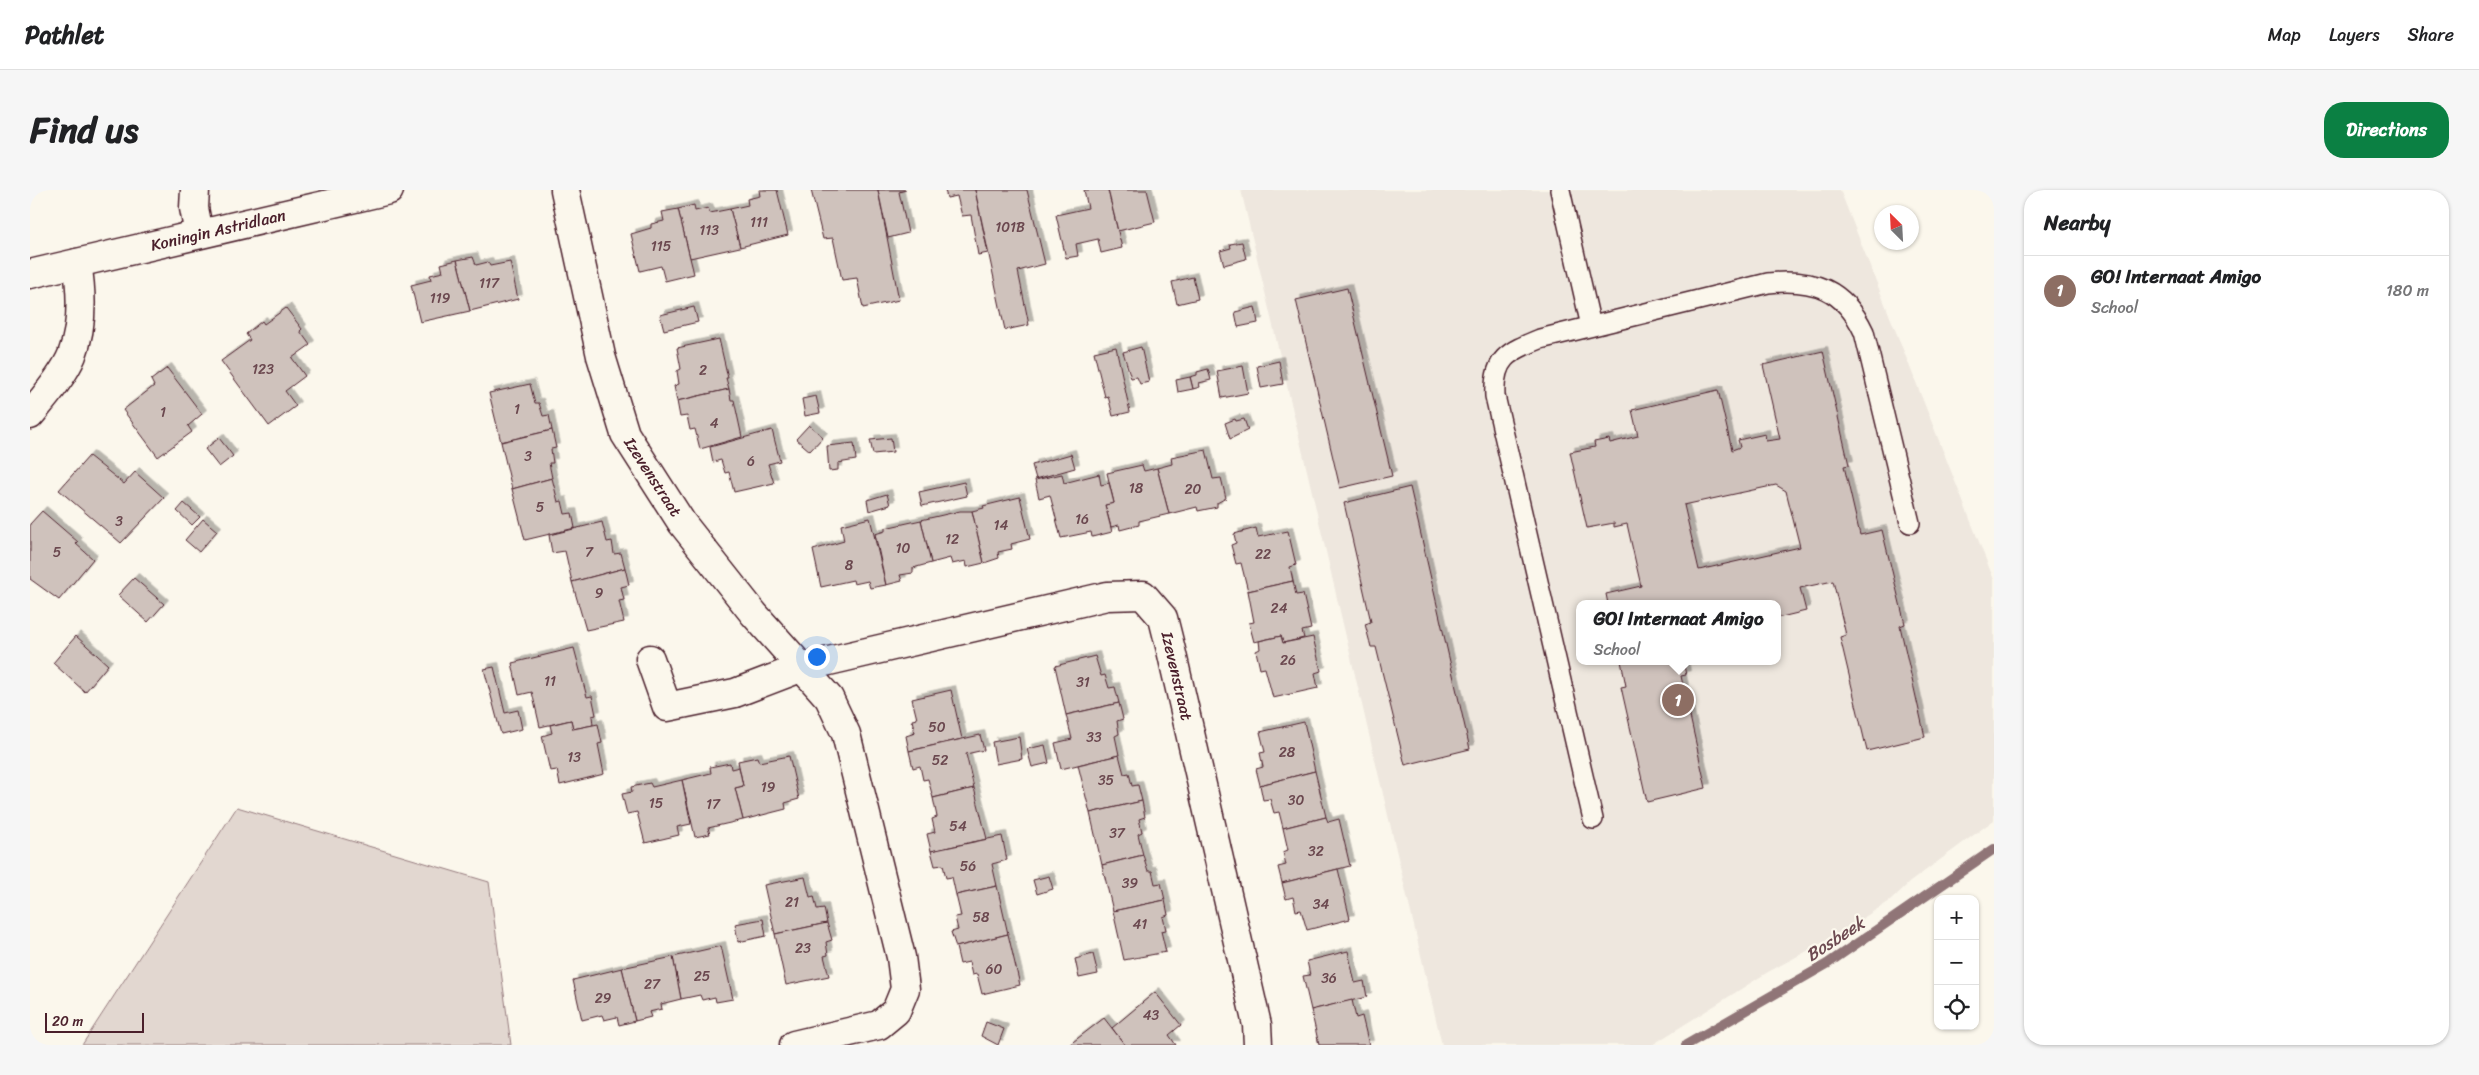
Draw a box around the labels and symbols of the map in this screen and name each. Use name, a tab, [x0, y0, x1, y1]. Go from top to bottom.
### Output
street label: Koningin Astridlaan	[148, 200, 289, 260]
north arrow	[1874, 205, 1919, 250]
house number: 111	[750, 210, 768, 235]
house number: 101B	[995, 215, 1025, 240]
house number: 113	[699, 218, 719, 243]
house number: 115	[651, 234, 672, 259]
house number: 117	[479, 271, 500, 296]
house number: 119	[430, 286, 451, 311]
house number: 123	[252, 357, 274, 382]
house number: 2	[699, 358, 707, 383]
house number: 1	[514, 397, 520, 422]
house number: 1	[160, 400, 166, 425]
house number: 4	[710, 411, 719, 436]
street label: Izevenstraat	[616, 430, 690, 523]
house number: 3	[524, 444, 532, 469]
house number: 6	[747, 449, 755, 474]
house number: 18	[1129, 476, 1144, 501]
house number: 20	[1185, 477, 1202, 502]
house number: 5	[536, 495, 545, 520]
house number: 16	[1075, 507, 1089, 532]
house number: 3	[115, 509, 123, 534]
house number: 14	[994, 513, 1009, 538]
house number: 12	[945, 527, 959, 552]
house number: 10	[896, 536, 911, 561]
house number: 5	[53, 540, 62, 565]
house number: 7	[585, 540, 594, 565]
house number: 22	[1255, 542, 1271, 567]
house number: 8	[845, 553, 854, 578]
house number: 9	[595, 581, 604, 606]
house number: 24	[1271, 596, 1288, 621]
street label: Izevenstraat	[1152, 628, 1201, 723]
your location	[804, 644, 830, 670]
house number: 26	[1280, 648, 1296, 673]
house number: 11	[544, 669, 556, 694]
house number: 31	[1076, 670, 1090, 695]
pin: 1	[1662, 681, 1694, 719]
house number: 50	[928, 715, 946, 740]
house number: 33	[1086, 725, 1102, 750]
house number: 28	[1279, 740, 1296, 765]
house number: 13	[567, 745, 581, 770]
house number: 52	[932, 748, 948, 773]
house number: 35	[1098, 768, 1115, 793]
house number: 19	[761, 775, 776, 800]
house number: 30	[1288, 788, 1304, 813]
house number: 15	[649, 791, 664, 816]
house number: 17	[706, 792, 721, 817]
house number: 54	[949, 814, 967, 839]
house number: 37	[1109, 821, 1126, 846]
house number: 32	[1308, 839, 1324, 864]
house number: 56	[960, 854, 976, 879]
house number: 39	[1122, 871, 1139, 896]
house number: 21	[785, 890, 799, 915]
house number: 34	[1313, 892, 1329, 917]
house number: 58	[973, 905, 990, 930]
water label: Bosbeek	[1799, 907, 1873, 970]
house number: 41	[1133, 912, 1147, 937]
house number: 23	[795, 936, 811, 961]
house number: 60	[986, 957, 1003, 982]
house number: 25	[694, 964, 711, 989]
house number: 36	[1321, 966, 1337, 991]
house number: 27	[644, 972, 661, 997]
house number: 29	[595, 986, 612, 1011]
house number: 43	[1143, 1003, 1160, 1028]
scale bar	[45, 1010, 144, 1033]

